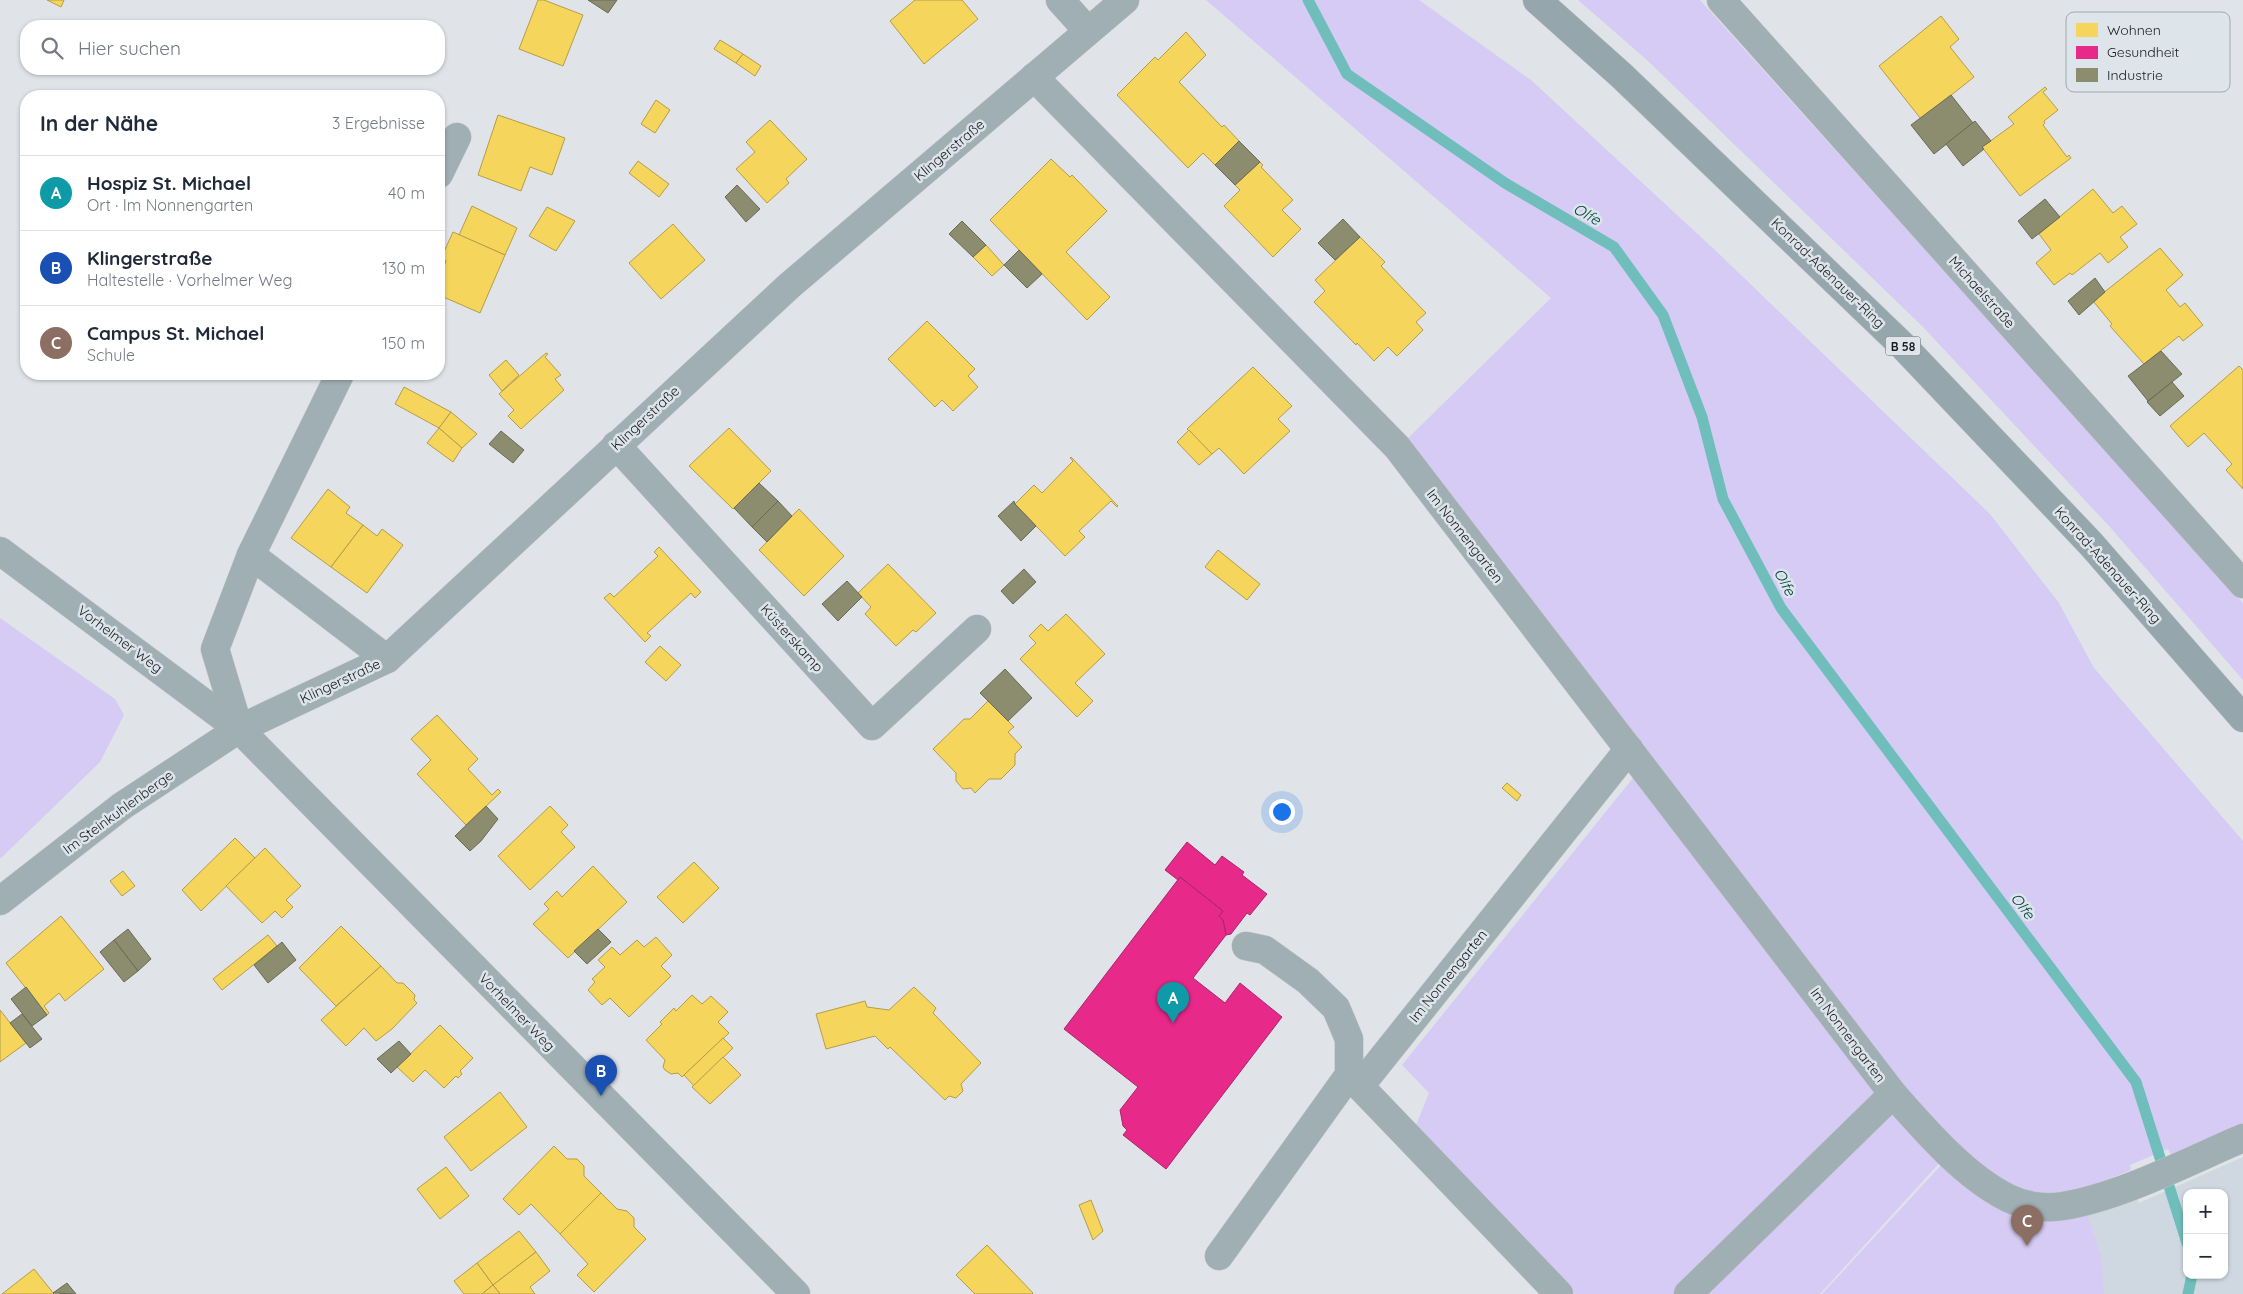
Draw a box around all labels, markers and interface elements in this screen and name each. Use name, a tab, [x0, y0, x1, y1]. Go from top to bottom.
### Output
legend	[2066, 12, 2230, 92]
search box	[20, 20, 445, 75]
text: Wohnen	[2107, 21, 2161, 39]
icon: search	[38, 34, 66, 62]
text: Hier suchen	[78, 36, 181, 60]
text: Gesundheit	[2107, 43, 2180, 61]
text: Industrie	[2107, 66, 2163, 84]
text: In der Nähe	[40, 110, 158, 136]
text: 3 Ergebnisse	[332, 113, 425, 133]
street label: Klingerstraße	[910, 115, 988, 185]
text: Hospiz St. Michael	[87, 171, 251, 195]
text: A	[51, 183, 61, 203]
text: 40 m	[388, 183, 425, 203]
text: Ort · Im Nonnengarten	[87, 195, 253, 215]
water label: Olfe	[1570, 199, 1604, 230]
street label: Konrad-Adenauer-Ring	[1767, 214, 1889, 332]
text: Klingerstraße	[87, 246, 212, 270]
street label: Michaelstraße	[1945, 252, 2019, 332]
text: B	[51, 258, 61, 278]
text: 130 m	[382, 258, 425, 278]
text: Haltestelle · Vorhelmer Weg	[87, 270, 292, 290]
text: Campus St. Michael	[87, 321, 264, 345]
text: C	[51, 333, 61, 353]
text: 150 m	[382, 333, 425, 353]
road number: B 58	[1886, 336, 1920, 356]
text: Schule	[87, 345, 135, 365]
street label: Klingerstraße	[607, 382, 683, 454]
street label: Im Nonnengarten	[1423, 485, 1507, 587]
street label: Konrad-Adenauer-Ring	[2051, 503, 2165, 627]
water label: Olfe	[1770, 565, 1800, 599]
street label: Küsterskamp	[757, 600, 827, 676]
street label: Vorhelmer Weg	[74, 601, 166, 677]
street label: Klingerstraße	[297, 654, 383, 708]
street label: Im Steinkuhlenberge	[59, 766, 177, 858]
your location	[1269, 799, 1295, 825]
water label: Olfe	[2007, 889, 2039, 923]
street label: Im Nonnengarten	[1405, 926, 1491, 1026]
street label: Vorhelmer Weg	[475, 969, 559, 1055]
pin: A	[1157, 982, 1189, 1023]
street label: Im Nonnengarten	[1806, 984, 1890, 1086]
pin: B	[585, 1055, 617, 1096]
map controls	[2183, 1189, 2228, 1279]
button: +	[2183, 1189, 2228, 1234]
pin: C	[2011, 1205, 2043, 1246]
button: −	[2183, 1234, 2228, 1279]

